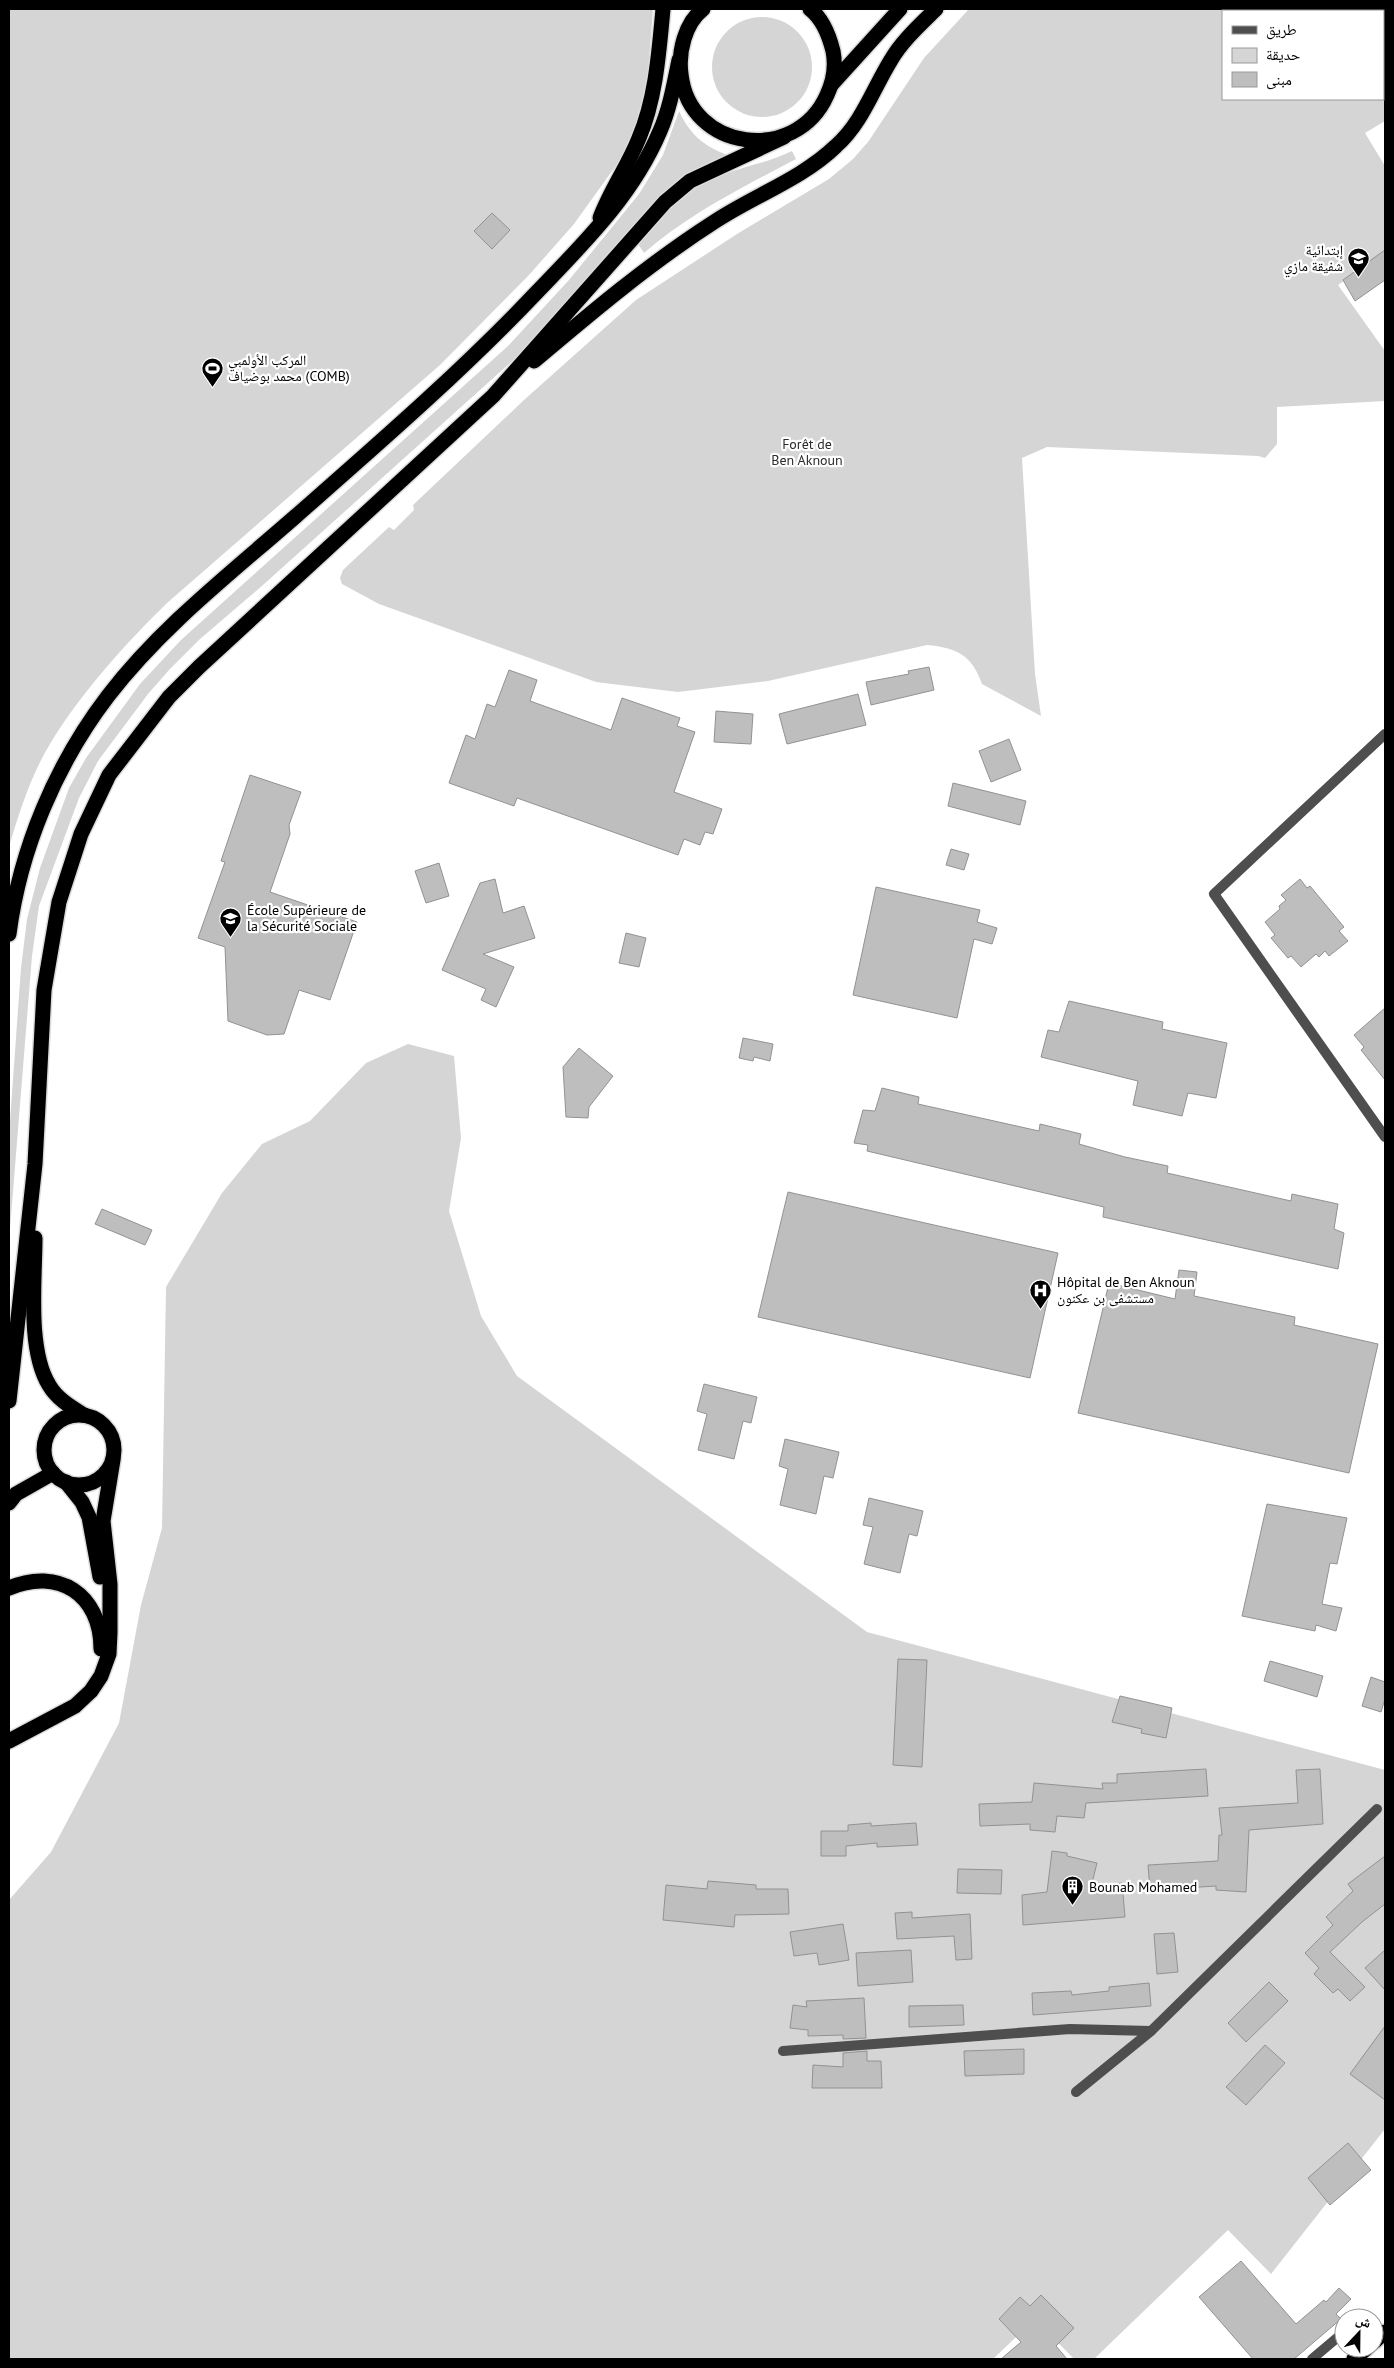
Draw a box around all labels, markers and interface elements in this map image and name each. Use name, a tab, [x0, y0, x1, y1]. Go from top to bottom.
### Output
legend	[1222, 10, 1384, 100]
text: طريق	[1266, 20, 1297, 40]
text: حديقة	[1266, 45, 1301, 64]
text: مبنى	[1266, 70, 1292, 90]
place label: إبتدائية شفيقة مازي	[1284, 241, 1343, 278]
school or university icon: إبتدائية شفيقة مازي	[1347, 246, 1371, 277]
place label: المركب الأولمبي محمد بوضياف (COMB)	[228, 351, 350, 385]
sports icon: المركب الأولمبي محمد بوضياف (COMB)	[200, 356, 224, 387]
park label: Forêt de Ben Aknoun	[771, 435, 843, 469]
place label: École Supérieure de la Sécurité Sociale	[247, 901, 366, 935]
school or university icon: École Supérieure de la Sécurité Sociale	[219, 906, 243, 937]
place label: Hôpital de Ben Aknoun مستشفى بن عكنون	[1057, 1273, 1195, 1307]
hospital icon: Hôpital de Ben Aknoun مستشفى بن عكنون	[1029, 1278, 1053, 1309]
building icon: Bounab Mohamed	[1061, 1875, 1085, 1906]
place label: Bounab Mohamed	[1089, 1878, 1197, 1896]
north arrow	[1334, 2308, 1384, 2358]
text: ش	[1354, 2310, 1374, 2332]

